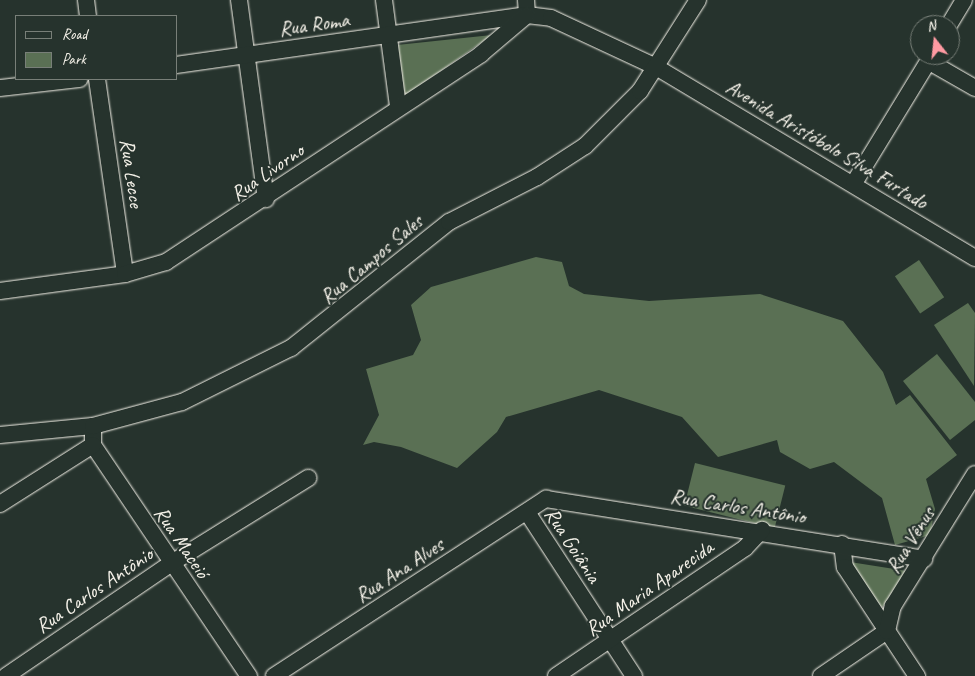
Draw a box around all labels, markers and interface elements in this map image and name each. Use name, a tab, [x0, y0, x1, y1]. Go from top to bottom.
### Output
street label: Rua Roma	[277, 7, 351, 41]
legend	[15, 15, 178, 80]
north arrow	[910, 15, 960, 65]
text: N	[924, 17, 938, 35]
text: Road	[62, 25, 87, 44]
text: Park	[62, 50, 86, 69]
street label: Avenida Aristóbolo Silva Furtado	[722, 74, 932, 214]
street label: Rua Lecce	[115, 137, 149, 209]
street label: Rua Livorno	[225, 138, 309, 206]
street label: Rua Campos Sales	[314, 209, 428, 309]
street label: Rua Carlos Antônio	[669, 483, 807, 529]
street label: Rua Maceió	[149, 501, 215, 583]
street label: Rua Vênus	[880, 502, 940, 578]
street label: Rua Goiânia	[539, 503, 607, 587]
street label: Rua Ana Alves	[350, 532, 448, 608]
street label: Rua Maria Aparecida	[579, 534, 719, 642]
street label: Rua Carlos Antônio	[30, 541, 158, 639]

